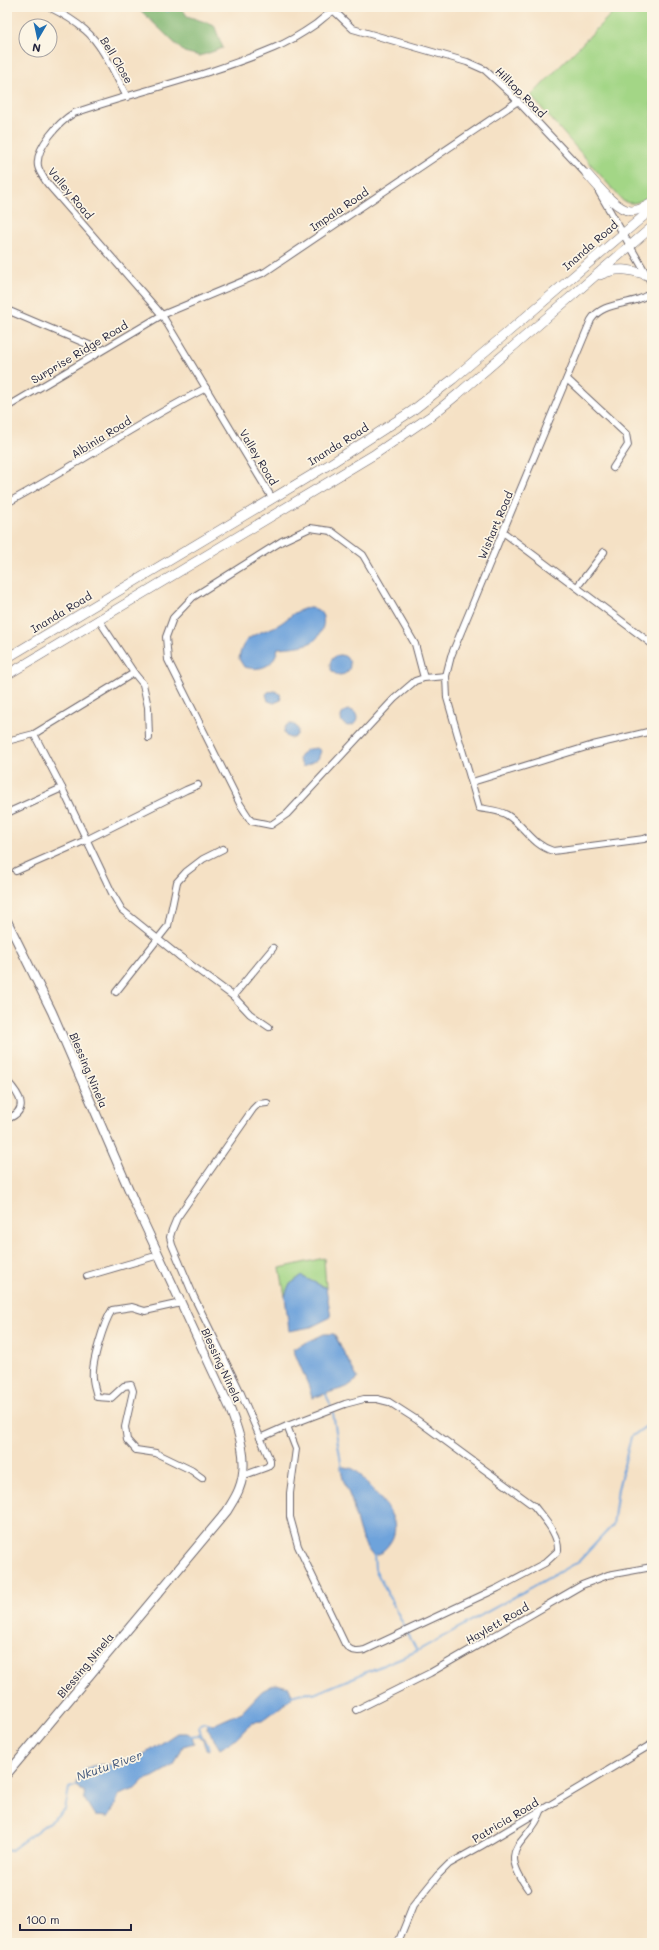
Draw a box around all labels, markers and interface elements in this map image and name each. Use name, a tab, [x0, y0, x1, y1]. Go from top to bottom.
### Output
north arrow	[18, 18, 58, 58]
street label: Bell Close	[97, 34, 137, 86]
text: N	[31, 40, 42, 56]
street label: Hilltop Road	[492, 63, 550, 121]
street label: Valley Road	[45, 164, 97, 222]
street label: Impala Road	[307, 184, 371, 234]
street label: Inanda Road	[559, 217, 621, 273]
street label: Surprise Ridge Road	[28, 317, 130, 387]
street label: Albinia Road	[68, 413, 134, 461]
street label: Inanda Road	[305, 419, 371, 469]
street label: Valley Road	[236, 426, 282, 488]
street label: Wishart Road	[474, 489, 516, 561]
street label: Inanda Road	[28, 588, 94, 636]
street label: Blessing Ninela	[66, 1030, 112, 1110]
street label: Blessing Ninela	[198, 1325, 246, 1405]
street label: Haylett Road	[463, 1599, 531, 1647]
street label: Blessing Ninela	[53, 1629, 117, 1701]
water label: Nkutu River	[74, 1746, 144, 1784]
street label: Patricia Road	[469, 1794, 541, 1846]
scale bar	[20, 1906, 131, 1932]
text: 100 m	[26, 1911, 60, 1927]

